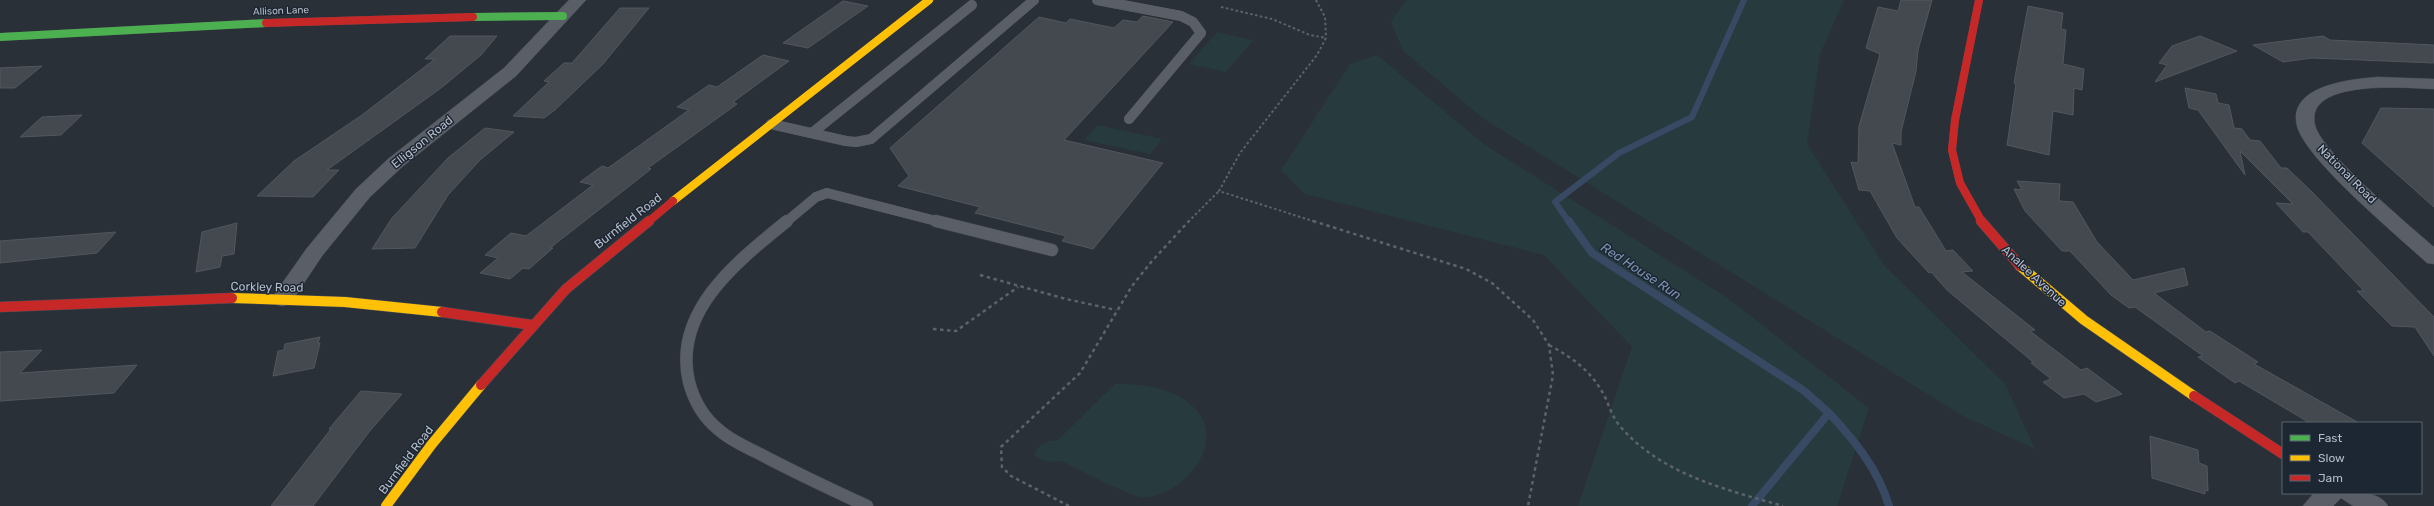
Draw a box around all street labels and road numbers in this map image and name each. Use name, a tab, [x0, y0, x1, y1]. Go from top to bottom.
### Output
street label: Allison Lane	[253, 4, 310, 18]
street label: Elligson Road	[389, 113, 455, 171]
street label: National Road	[2315, 142, 2379, 206]
street label: Burnfield Road	[591, 190, 665, 252]
street label: Analee Avenue	[1999, 243, 2069, 310]
street label: Corkley Road	[231, 279, 303, 295]
street label: Burnfield Road	[376, 423, 436, 497]

